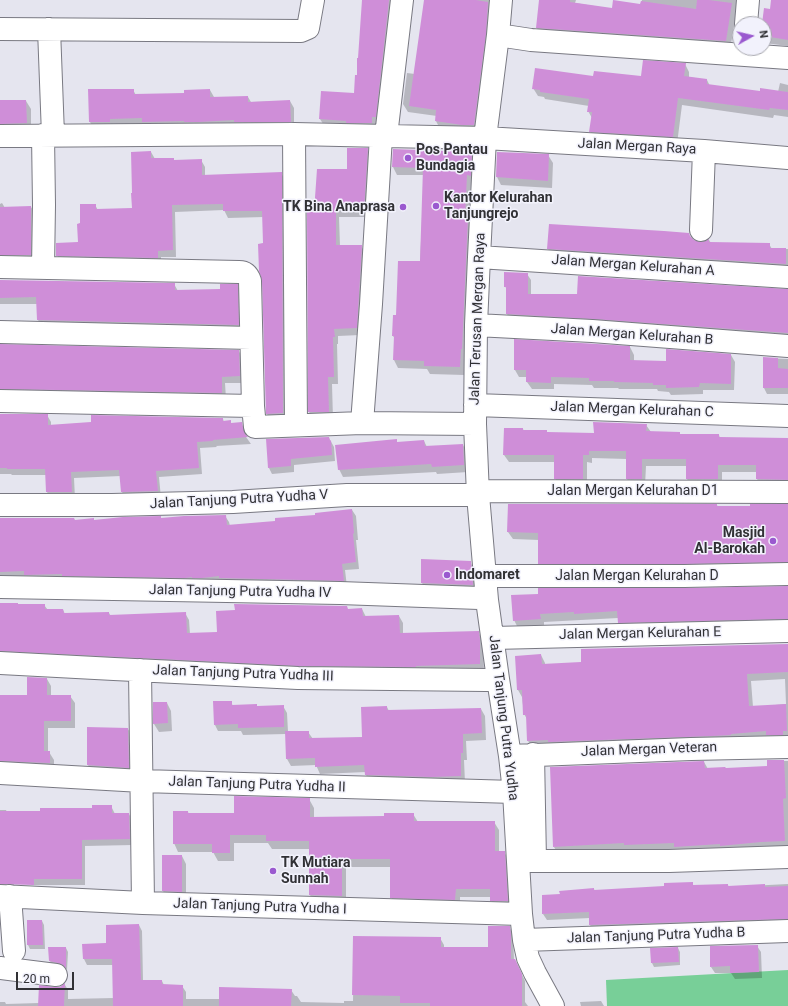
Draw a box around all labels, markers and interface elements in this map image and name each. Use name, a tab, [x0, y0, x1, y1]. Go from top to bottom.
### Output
north arrow	[732, 16, 772, 56]
text: N	[756, 30, 770, 39]
street label: Jalan Mergan Raya	[577, 136, 697, 158]
place label: Pos Pantau Bundagia	[416, 142, 488, 174]
marker: Pos Pantau Bundagia	[403, 153, 413, 163]
place label: Kantor Kelurahan Tanjungrejo	[444, 190, 553, 222]
place label: TK Bina Anaprasa	[283, 199, 395, 215]
marker: Kantor Kelurahan Tanjungrejo	[431, 201, 441, 211]
marker: TK Bina Anaprasa	[398, 202, 408, 212]
street label: Jalan Terusan Mergan Raya	[467, 233, 489, 405]
street label: Jalan Mergan Kelurahan A	[551, 252, 715, 280]
street label: Jalan Mergan Kelurahan B	[550, 321, 714, 349]
street label: Jalan Mergan Kelurahan C	[550, 399, 714, 421]
street label: Jalan Mergan Kelurahan D1	[547, 483, 719, 499]
street label: Jalan Tanjung Putra Yudha V	[149, 487, 329, 513]
place label: Masjid Al-Barokah	[694, 525, 765, 558]
marker: Masjid Al-Barokah	[768, 536, 778, 546]
place label: Indomaret	[455, 567, 520, 583]
street label: Jalan Mergan Kelurahan D	[555, 568, 719, 584]
marker: Indomaret	[442, 570, 452, 580]
street label: Jalan Tanjung Putra Yudha IV	[149, 582, 331, 602]
street label: Jalan Mergan Kelurahan E	[559, 624, 721, 644]
street label: Jalan Tanjung Putra Yudha	[485, 634, 521, 802]
street label: Jalan Tanjung Putra Yudha III	[152, 662, 334, 686]
street label: Jalan Mergan Veteran	[581, 739, 717, 761]
street label: Jalan Tanjung Putra Yudha II	[168, 774, 346, 796]
place label: TK Mutiara Sunnah	[281, 855, 350, 888]
marker: TK Mutiara Sunnah	[268, 866, 278, 876]
street label: Jalan Tanjung Putra Yudha I	[173, 896, 347, 918]
street label: Jalan Tanjung Putra Yudha B	[566, 924, 746, 948]
scale bar	[18, 964, 76, 990]
text: 20 m	[23, 972, 50, 986]

